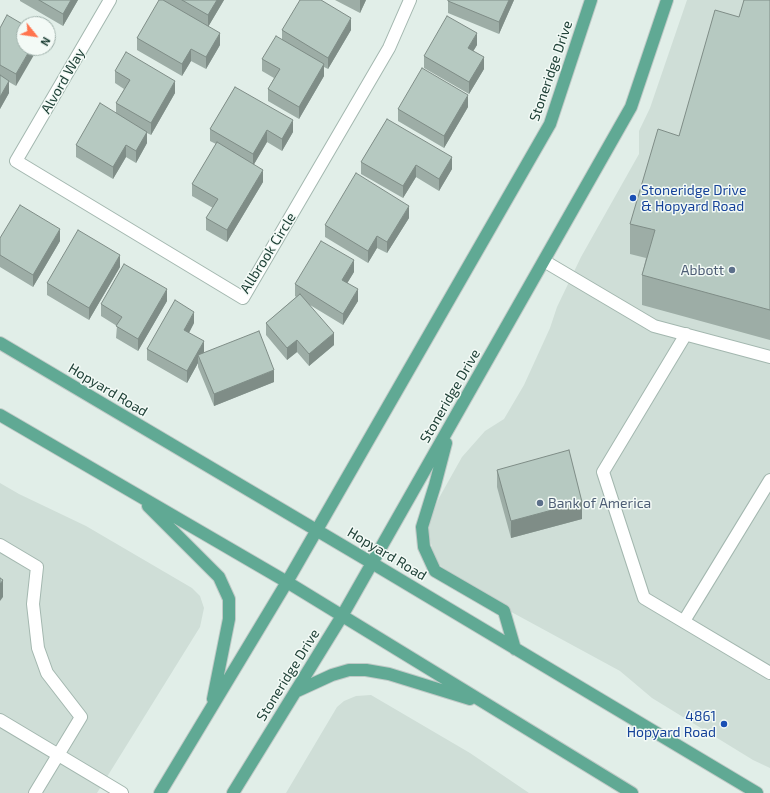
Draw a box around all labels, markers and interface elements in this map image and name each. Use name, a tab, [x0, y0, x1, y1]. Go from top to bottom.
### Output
north arrow	[16, 16, 56, 56]
street label: Stoneridge Drive	[526, 18, 576, 124]
text: N	[38, 35, 54, 48]
street label: Alvord Way	[38, 45, 88, 117]
place label: Stoneridge Drive & Hopyard Road	[641, 182, 746, 214]
marker: Stoneridge Drive & Hopyard Road	[628, 193, 638, 203]
street label: Allbrook Circle	[237, 210, 299, 296]
place label: Abbott	[681, 262, 724, 278]
marker: Abbott	[727, 265, 737, 275]
street label: Stoneridge Drive	[416, 346, 484, 446]
street label: Hopyard Road	[65, 360, 151, 420]
place label: Bank of America	[548, 495, 651, 511]
marker: Bank of America	[535, 498, 545, 508]
street label: Hopyard Road	[344, 524, 430, 584]
street label: Stoneridge Drive	[253, 626, 323, 724]
place label: 4861 Hopyard Road	[627, 708, 716, 740]
marker: 4861 Hopyard Road	[719, 719, 729, 729]

